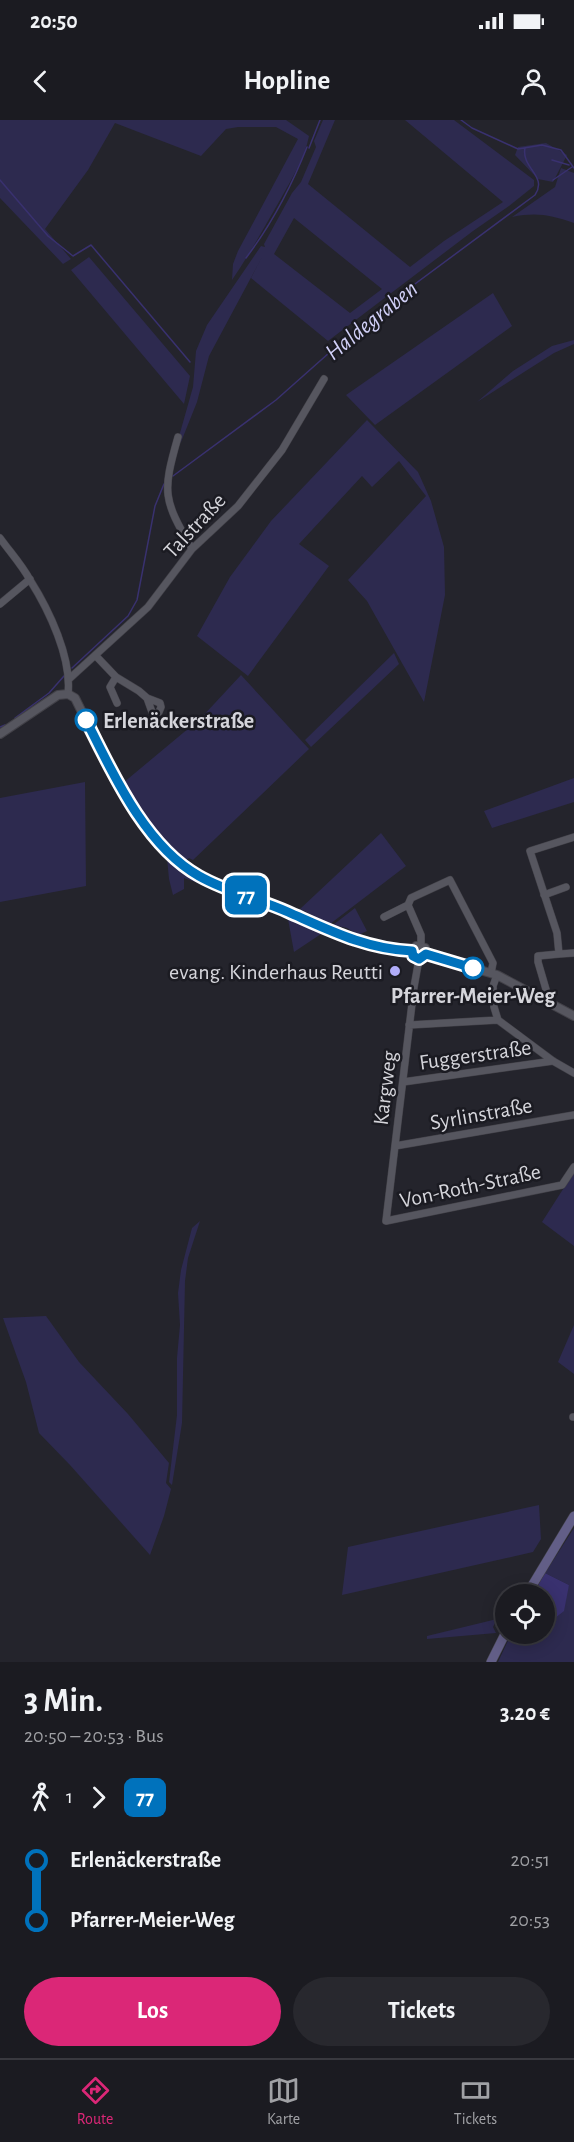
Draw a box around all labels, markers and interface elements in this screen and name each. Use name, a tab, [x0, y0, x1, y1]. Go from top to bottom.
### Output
text: 20:50	[30, 10, 78, 32]
icon: back	[24, 65, 57, 98]
icon: person	[517, 65, 550, 98]
text: Hopline	[244, 67, 330, 94]
water label: Haldegraben	[321, 276, 422, 365]
street label: Talstraße	[160, 489, 230, 562]
marker: Erlenäckerstraße	[75, 709, 97, 731]
place label: Erlenäckerstraße	[103, 710, 254, 732]
line badge: 77	[219, 876, 273, 914]
text: 77	[237, 885, 255, 906]
marker: Pfarrer-Meier-Weg	[462, 957, 484, 979]
place label: evang. Kinderhaus Reutti	[169, 961, 383, 983]
marker: evang. Kinderhaus Reutti	[388, 964, 402, 978]
place label: Pfarrer-Meier-Weg	[391, 985, 556, 1007]
street label: Fuggerstraße	[418, 1036, 533, 1074]
street label: Kargweg	[370, 1049, 400, 1127]
street label: Syrlinstraße	[428, 1094, 534, 1134]
street label: Von-Roth-Straße	[398, 1160, 543, 1212]
map controls	[495, 1584, 555, 1644]
button: locate	[495, 1584, 555, 1644]
text: 3 Min.	[24, 1685, 103, 1718]
text: 3.20 €	[500, 1702, 550, 1724]
text: 20:50 – 20:53 · Bus	[24, 1726, 164, 1746]
icon: walk	[24, 1781, 57, 1814]
icon: forward	[82, 1781, 115, 1814]
text: 1	[66, 1787, 73, 1807]
text: 77	[136, 1787, 154, 1808]
text: Erlenäckerstraße	[70, 1849, 221, 1871]
text: 20:51	[511, 1850, 550, 1870]
text: Pfarrer-Meier-Weg	[70, 1909, 234, 1931]
text: 20:53	[509, 1910, 550, 1930]
button: Los	[24, 1977, 281, 2046]
button: Tickets	[293, 1977, 550, 2046]
tab: Route	[77, 2074, 113, 2129]
tab: Karte	[267, 2074, 300, 2129]
tab: Tickets	[454, 2074, 497, 2129]

